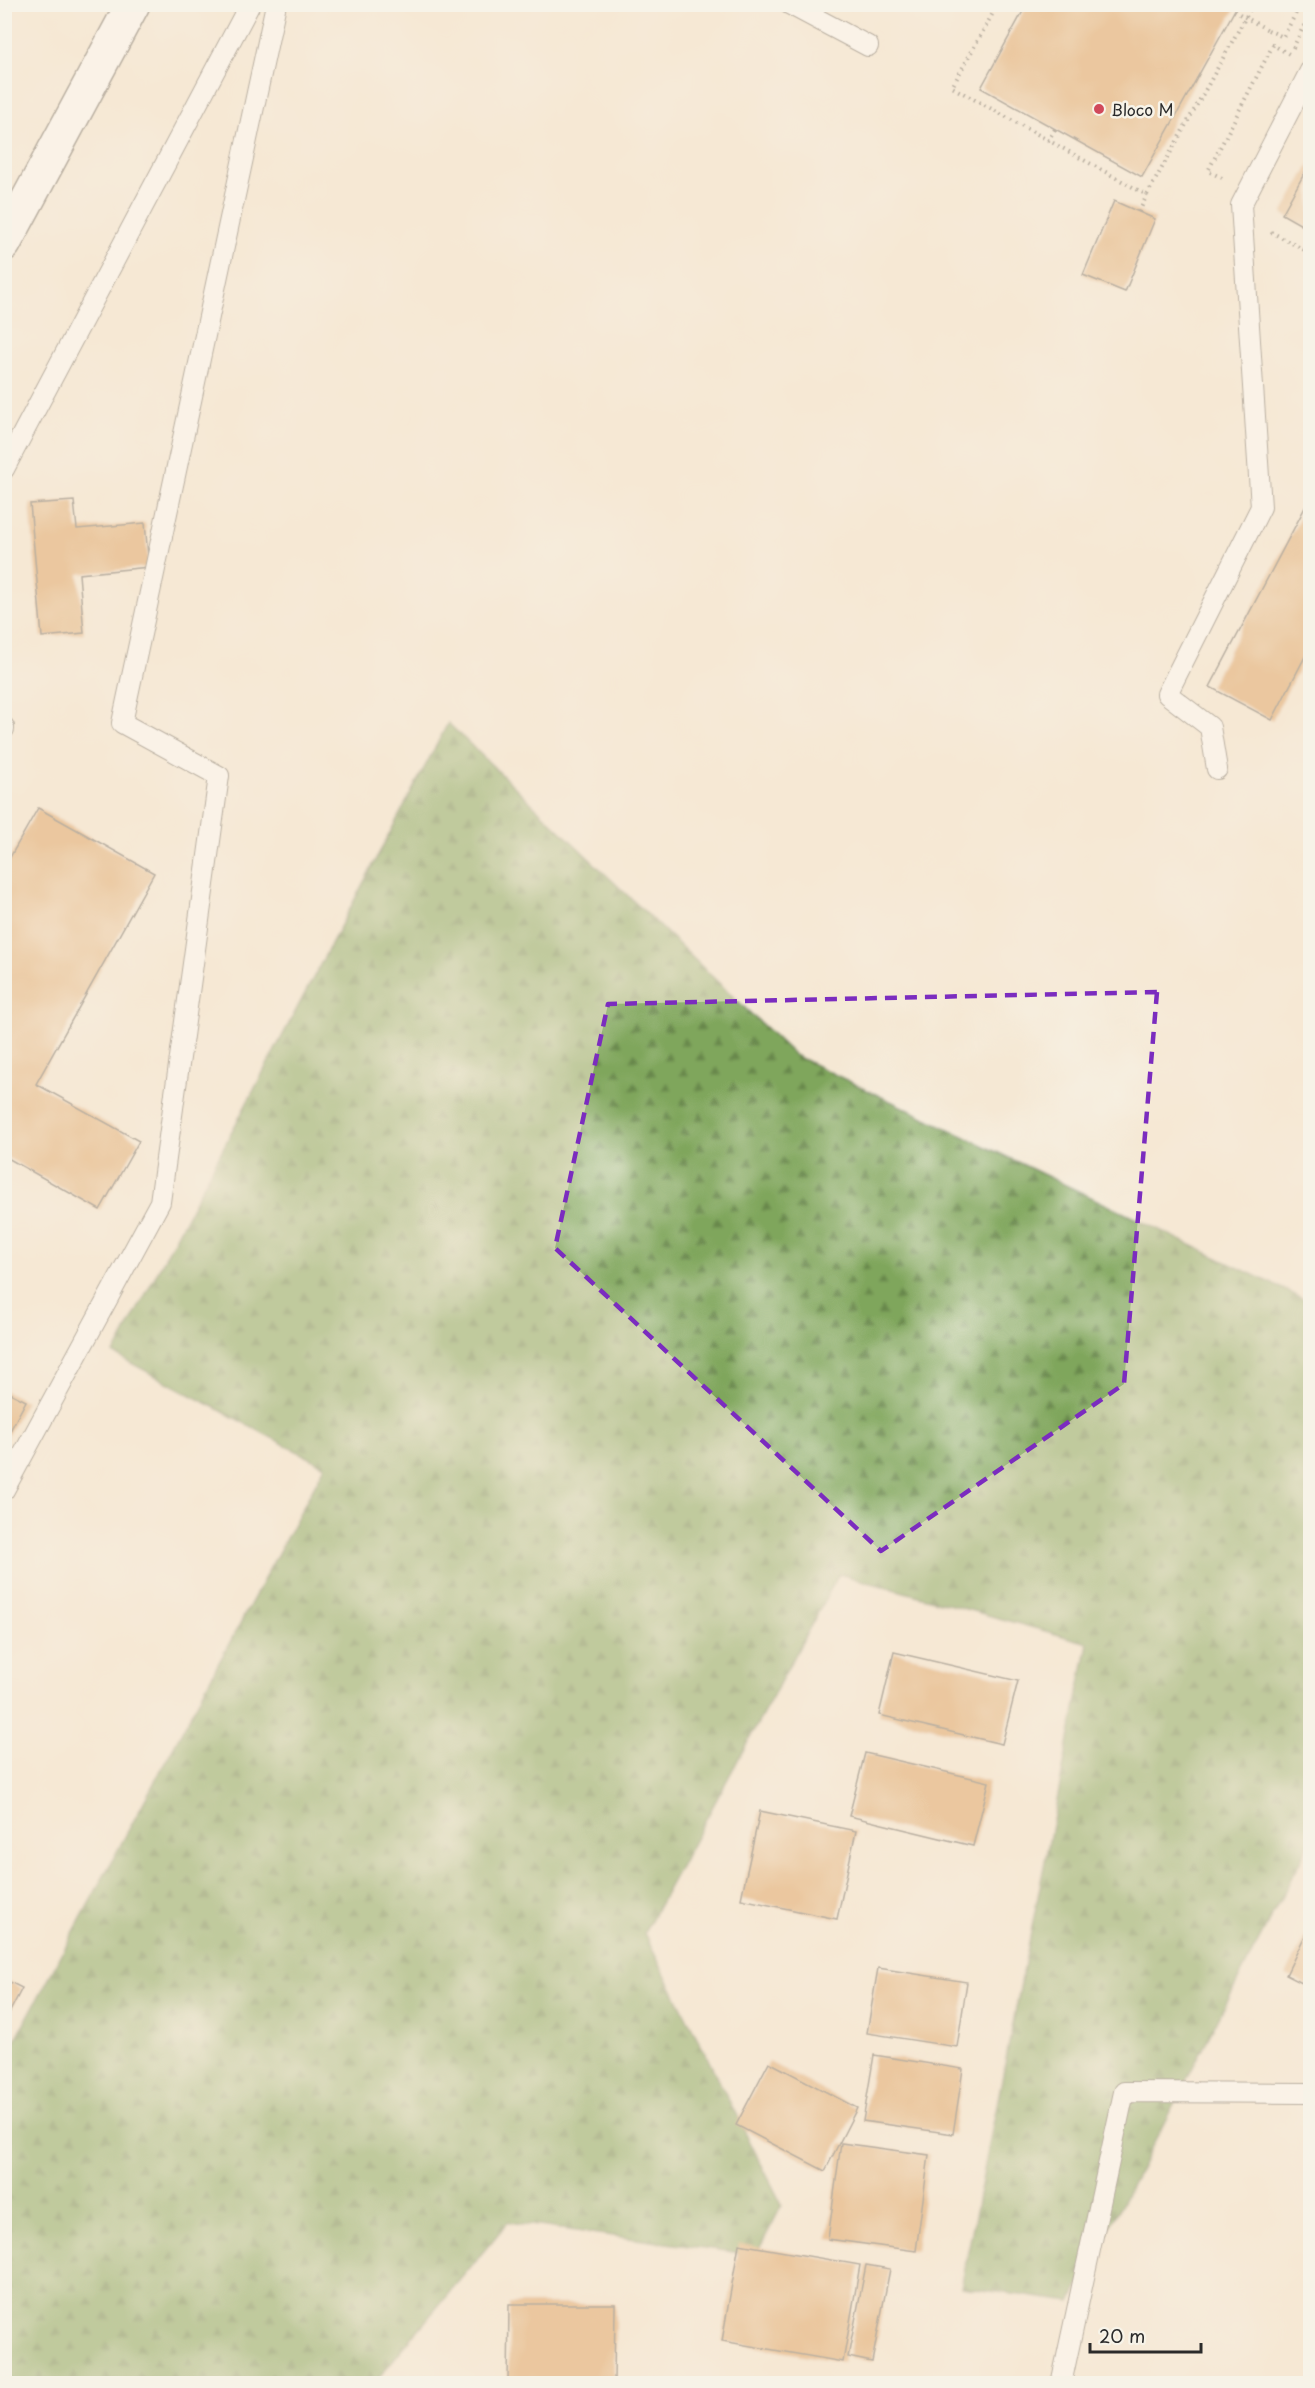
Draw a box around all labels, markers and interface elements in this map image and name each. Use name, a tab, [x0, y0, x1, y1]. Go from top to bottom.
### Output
place label: Bloco M	[1111, 97, 1173, 121]
marker: Bloco M	[1092, 102, 1106, 116]
scale bar	[1090, 2316, 1201, 2354]
text: 20 m	[1099, 2322, 1145, 2349]

